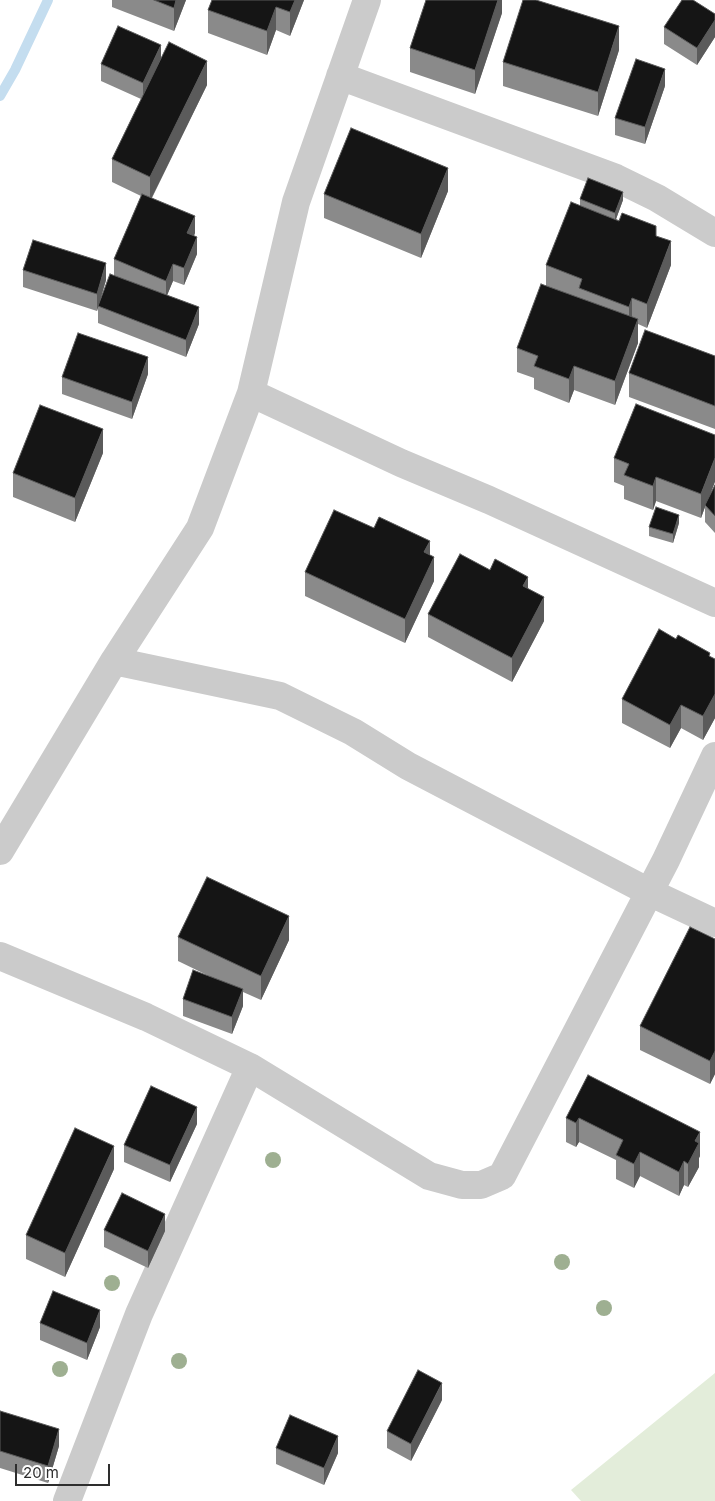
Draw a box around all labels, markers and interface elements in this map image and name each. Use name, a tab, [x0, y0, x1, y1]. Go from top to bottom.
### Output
scale bar	[18, 1454, 112, 1486]
text: 20 m	[23, 1463, 59, 1482]

